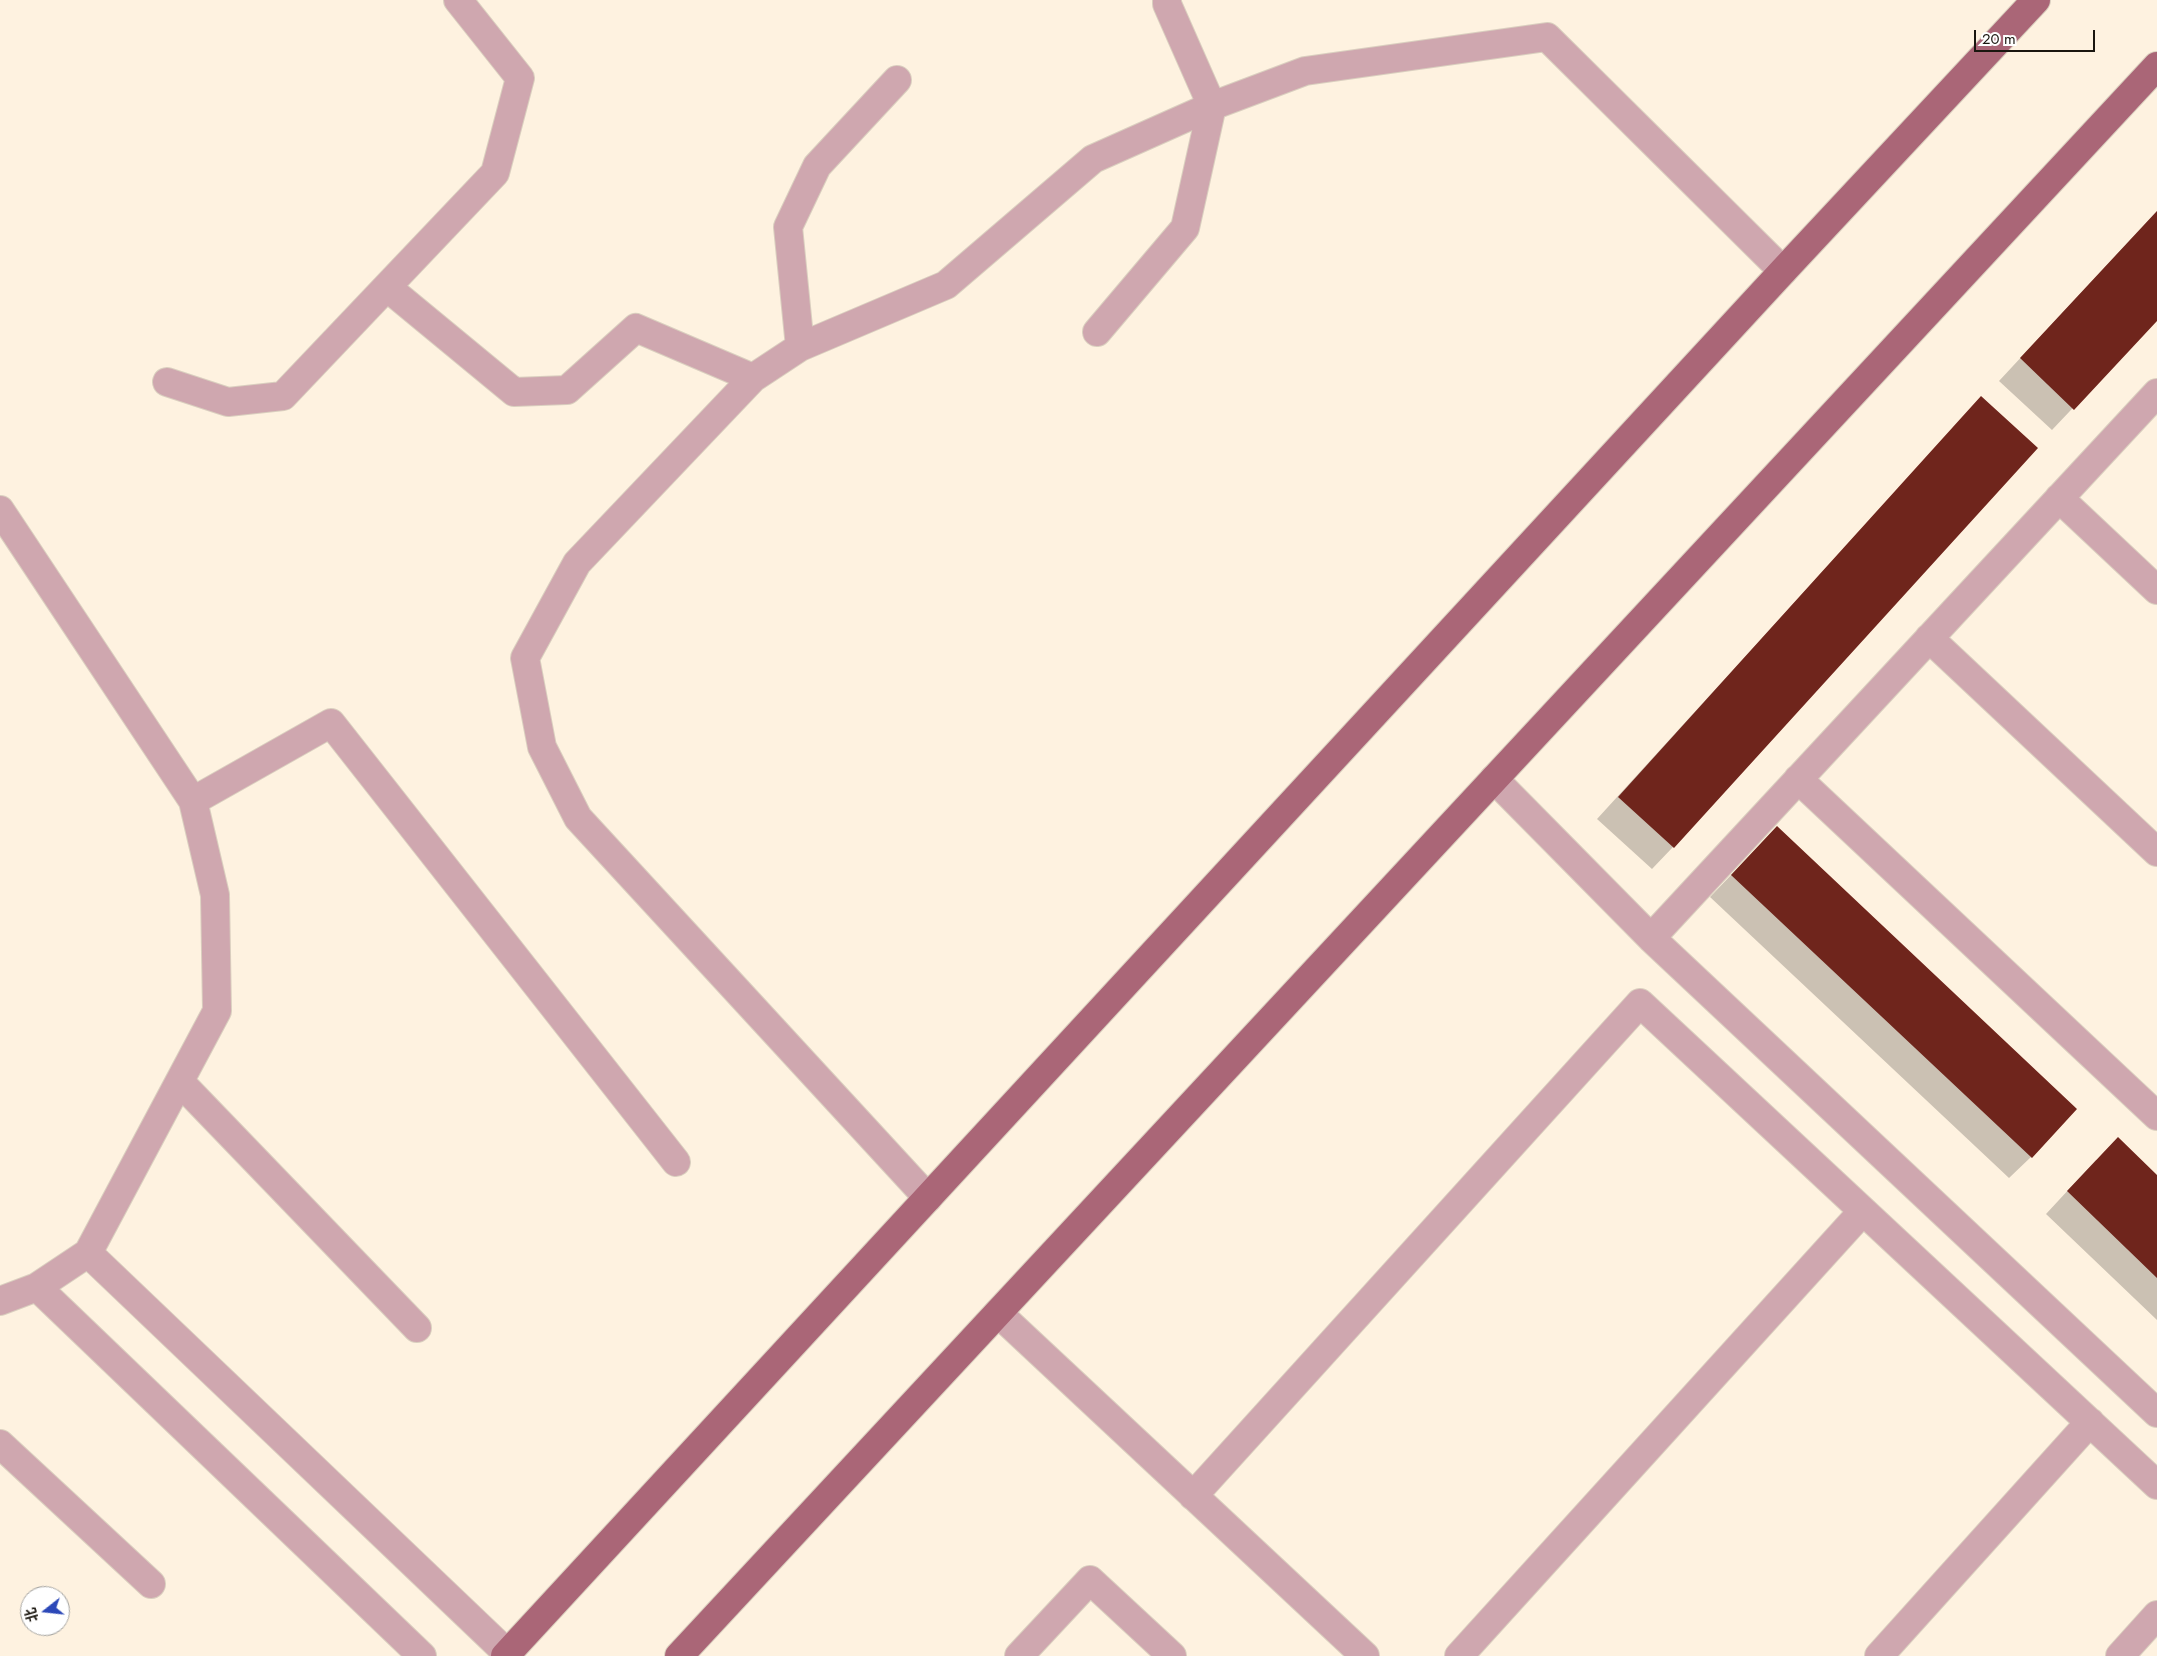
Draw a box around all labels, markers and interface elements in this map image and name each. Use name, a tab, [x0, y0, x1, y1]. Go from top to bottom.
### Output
scale bar	[1977, 20, 2098, 52]
text: 20 m	[1982, 28, 2016, 50]
north arrow	[20, 1586, 70, 1636]
text: 北	[20, 1605, 43, 1624]

